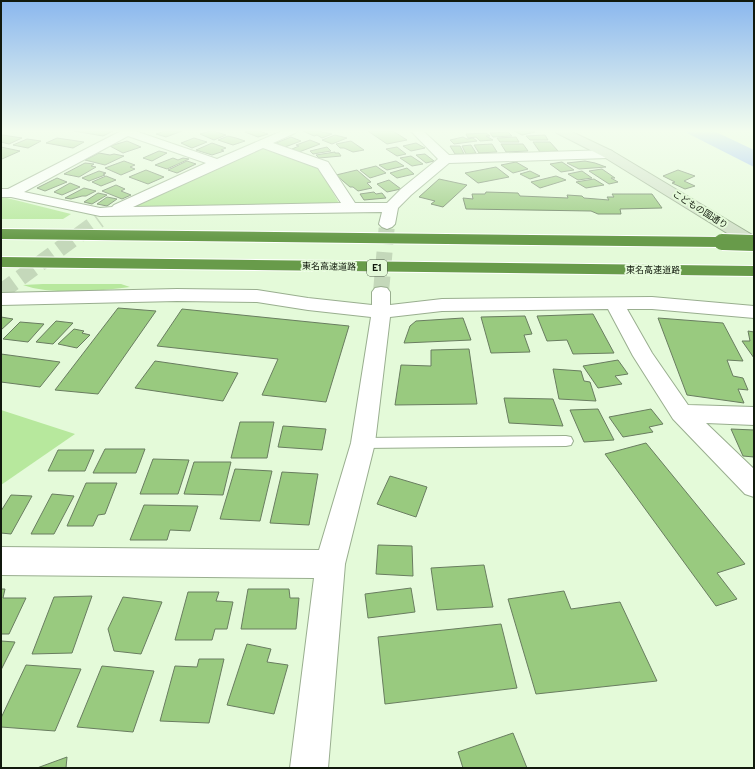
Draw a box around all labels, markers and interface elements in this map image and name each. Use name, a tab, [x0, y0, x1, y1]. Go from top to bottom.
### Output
street label: こどもの国通り	[670, 189, 730, 231]
road number: E1	[367, 260, 387, 276]
street label: 東名高速道路	[302, 261, 356, 273]
street label: 東名高速道路	[626, 265, 680, 276]

